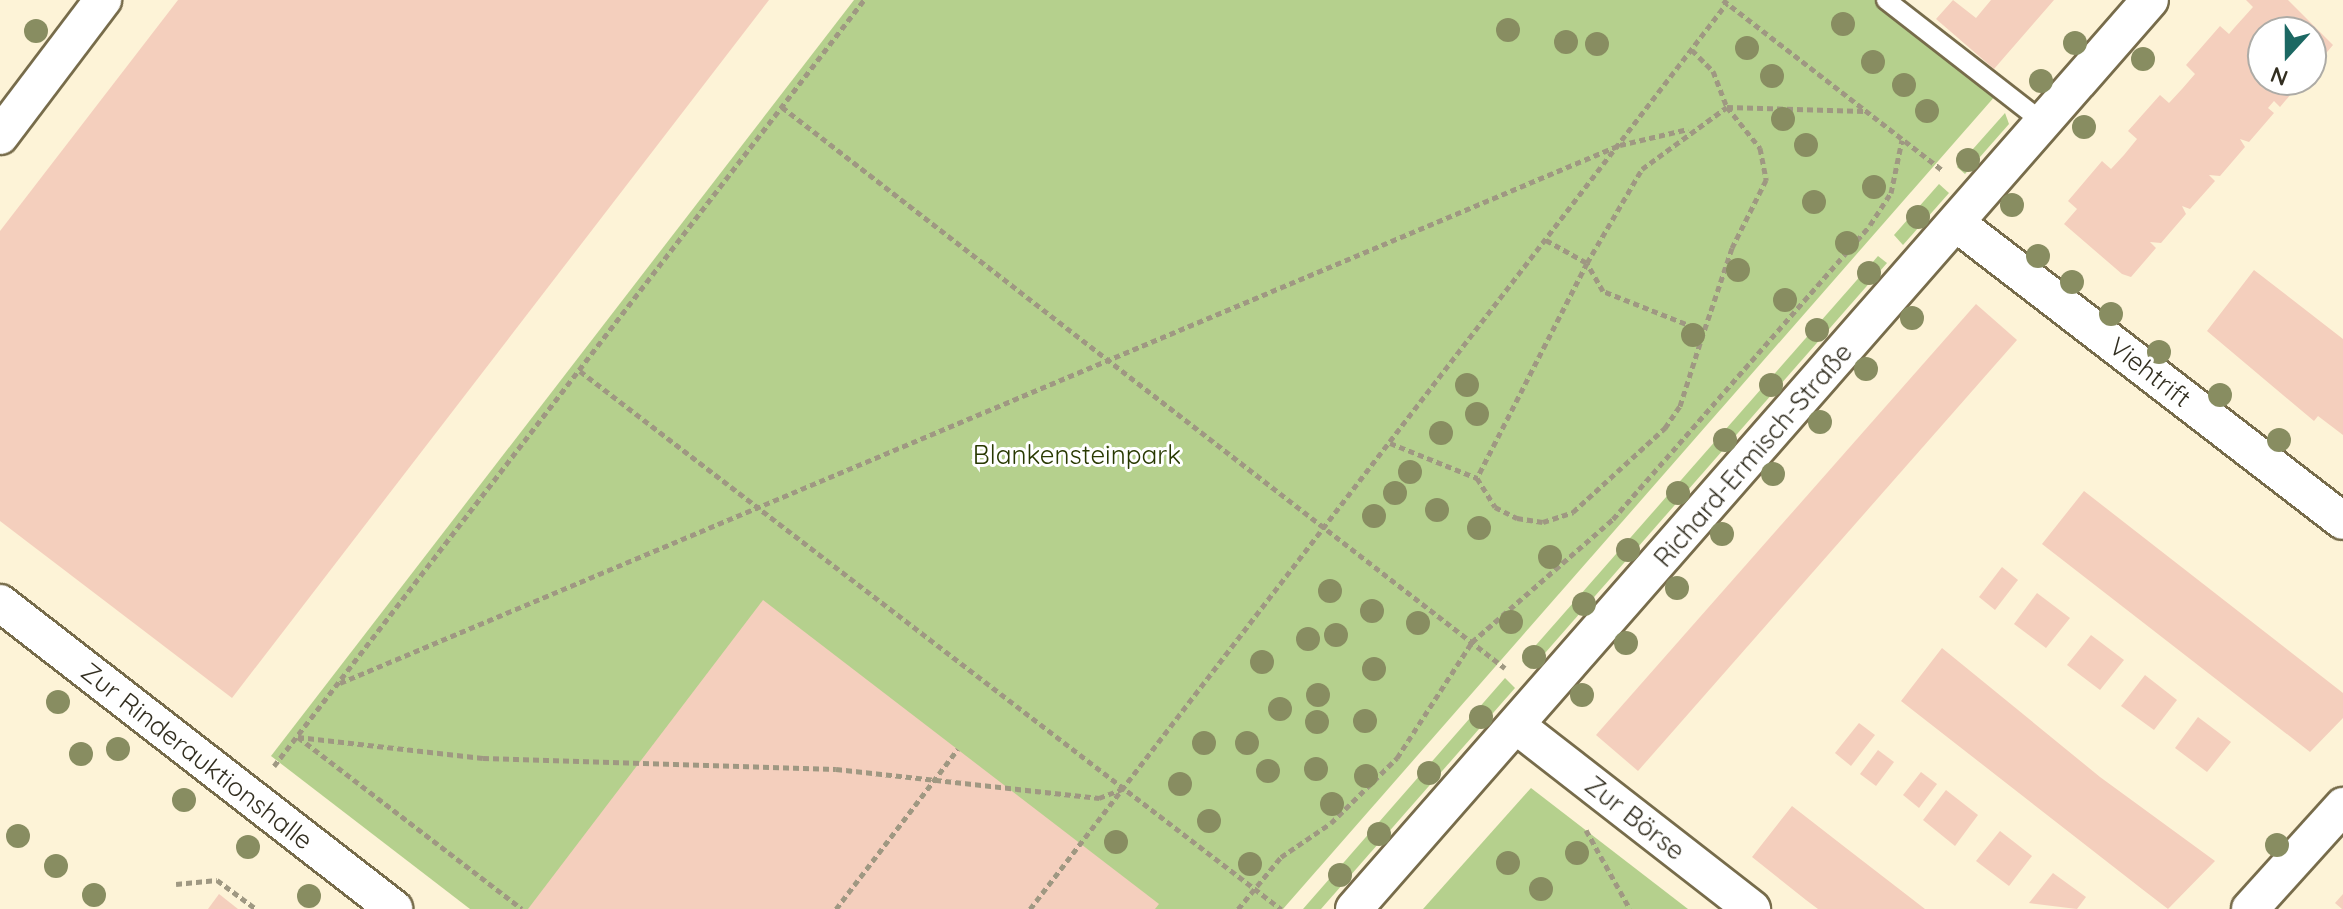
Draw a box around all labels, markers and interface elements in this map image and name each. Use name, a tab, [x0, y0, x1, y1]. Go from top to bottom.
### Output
north arrow	[2247, 16, 2327, 96]
text: N	[2267, 61, 2292, 93]
street label: Viehtrift	[2103, 330, 2197, 414]
street label: Richard-Ermisch-Straße	[1647, 337, 1859, 573]
park label: Blankensteinpark	[973, 439, 1181, 471]
street label: Zur Rinderauktionshalle	[75, 656, 319, 856]
street label: Zur Börse	[1579, 769, 1691, 867]

